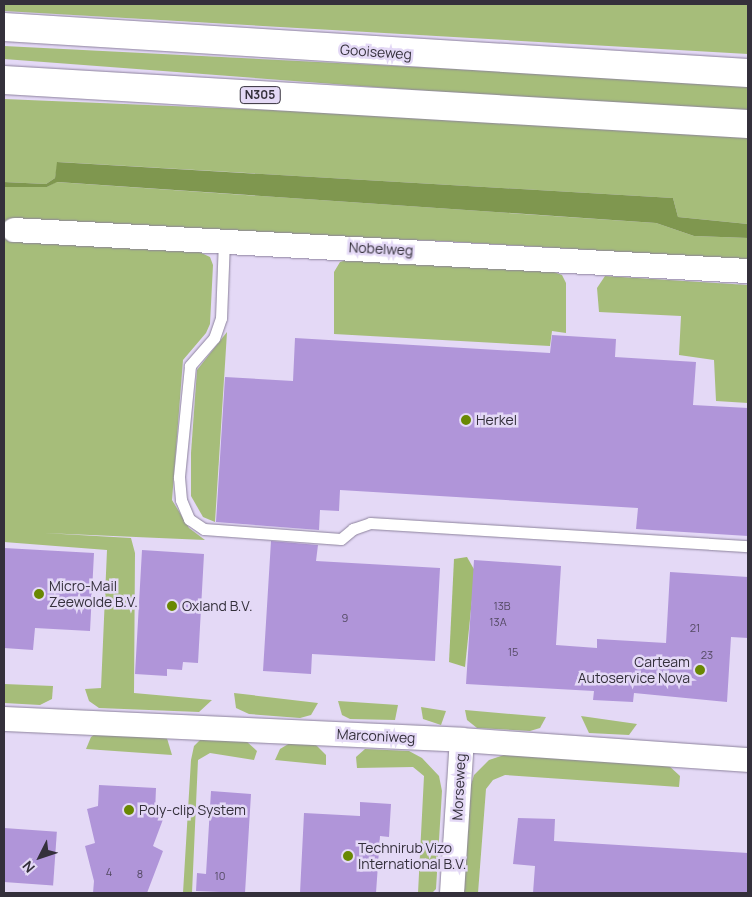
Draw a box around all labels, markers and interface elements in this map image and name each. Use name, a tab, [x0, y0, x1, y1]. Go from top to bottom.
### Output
street label: Gooiseweg	[340, 41, 412, 63]
road number: N305	[239, 86, 281, 104]
street label: Nobelweg	[348, 239, 414, 259]
place label: Herkel	[476, 412, 517, 428]
marker: Herkel	[460, 414, 472, 426]
place label: Micro-Mail Zeewolde B.V.	[49, 578, 138, 610]
marker: Micro-Mail Zeewolde B.V.	[33, 588, 45, 600]
place label: Oxland B.V.	[182, 598, 253, 614]
house number: 13B	[493, 599, 511, 613]
marker: Oxland B.V.	[166, 600, 178, 612]
house number: 9	[342, 611, 348, 625]
house number: 13A	[489, 615, 507, 629]
house number: 21	[690, 621, 700, 635]
house number: 15	[508, 645, 518, 659]
house number: 23	[701, 648, 713, 662]
place label: Carteam Autoservice Nova	[578, 654, 690, 686]
marker: Carteam Autoservice Nova	[694, 664, 706, 676]
street label: Marconiweg	[336, 726, 416, 746]
street label: Morseweg	[449, 753, 469, 821]
place label: Poly-clip System	[139, 802, 246, 818]
marker: Poly-clip System	[123, 804, 135, 816]
north arrow	[15, 832, 65, 882]
place label: Technirub Vizo International B.V.	[358, 840, 466, 872]
marker: Technirub Vizo International B.V.	[342, 850, 354, 862]
text: N	[18, 857, 39, 877]
house number: 4	[106, 865, 112, 879]
house number: 8	[137, 867, 143, 881]
house number: 10	[215, 869, 225, 883]

